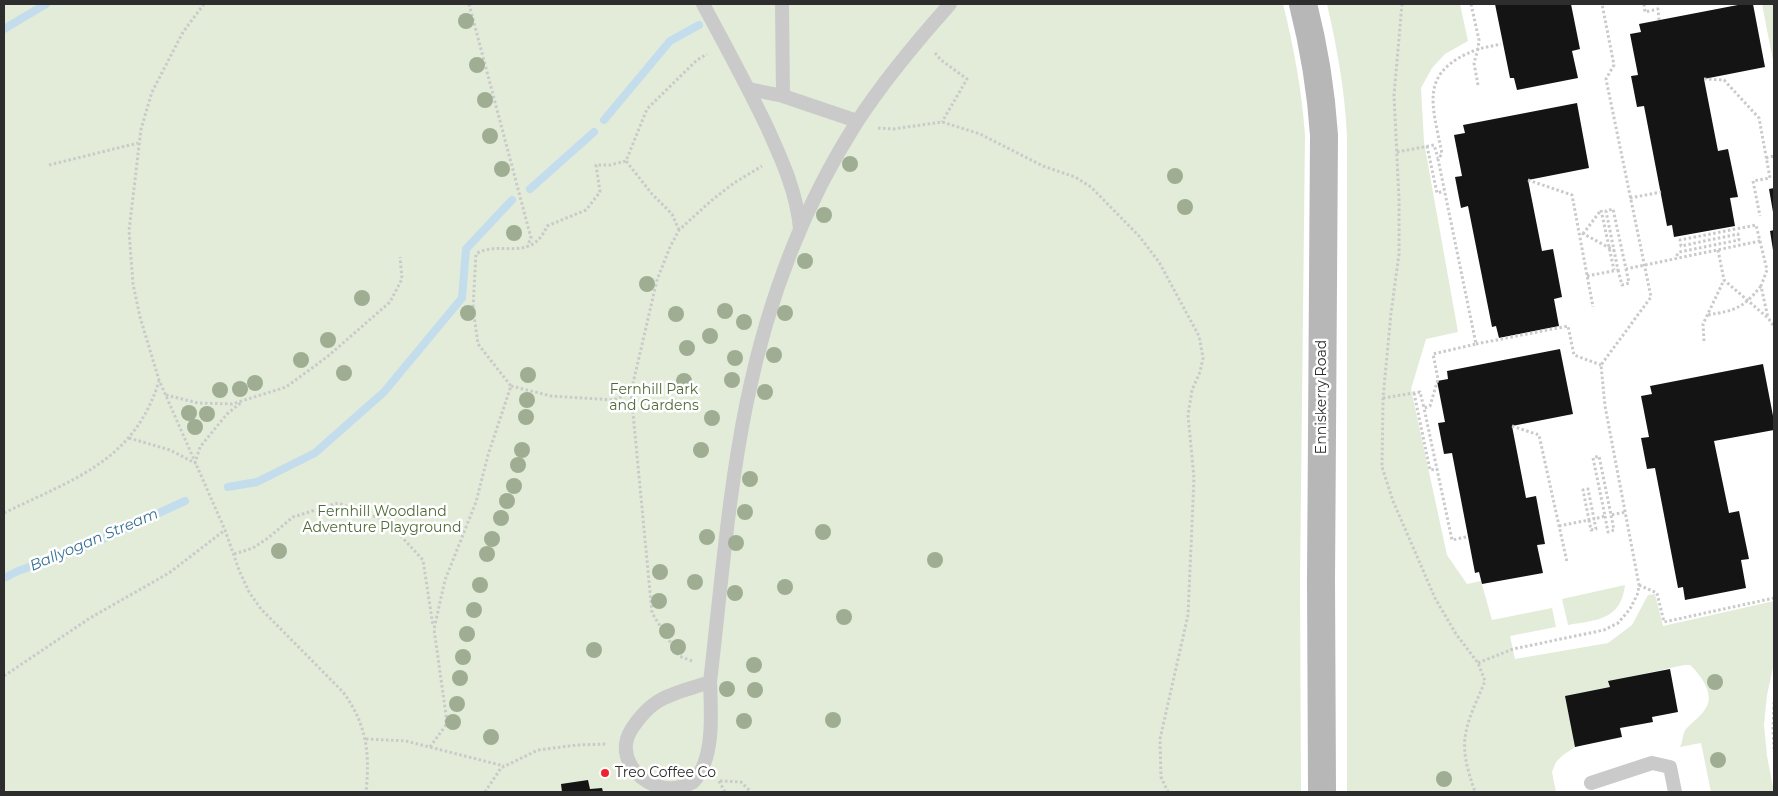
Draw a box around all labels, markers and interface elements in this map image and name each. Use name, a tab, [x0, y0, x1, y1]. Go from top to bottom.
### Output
street label: Enniskerry Road	[1314, 340, 1330, 454]
park label: Fernhill Park and Gardens	[609, 382, 699, 414]
park label: Fernhill Woodland Adventure Playground	[303, 504, 461, 536]
water label: Ballyogan Stream	[27, 505, 161, 575]
place label: Treo Coffee Co	[615, 765, 716, 781]
marker: Treo Coffee Co	[599, 767, 611, 779]

